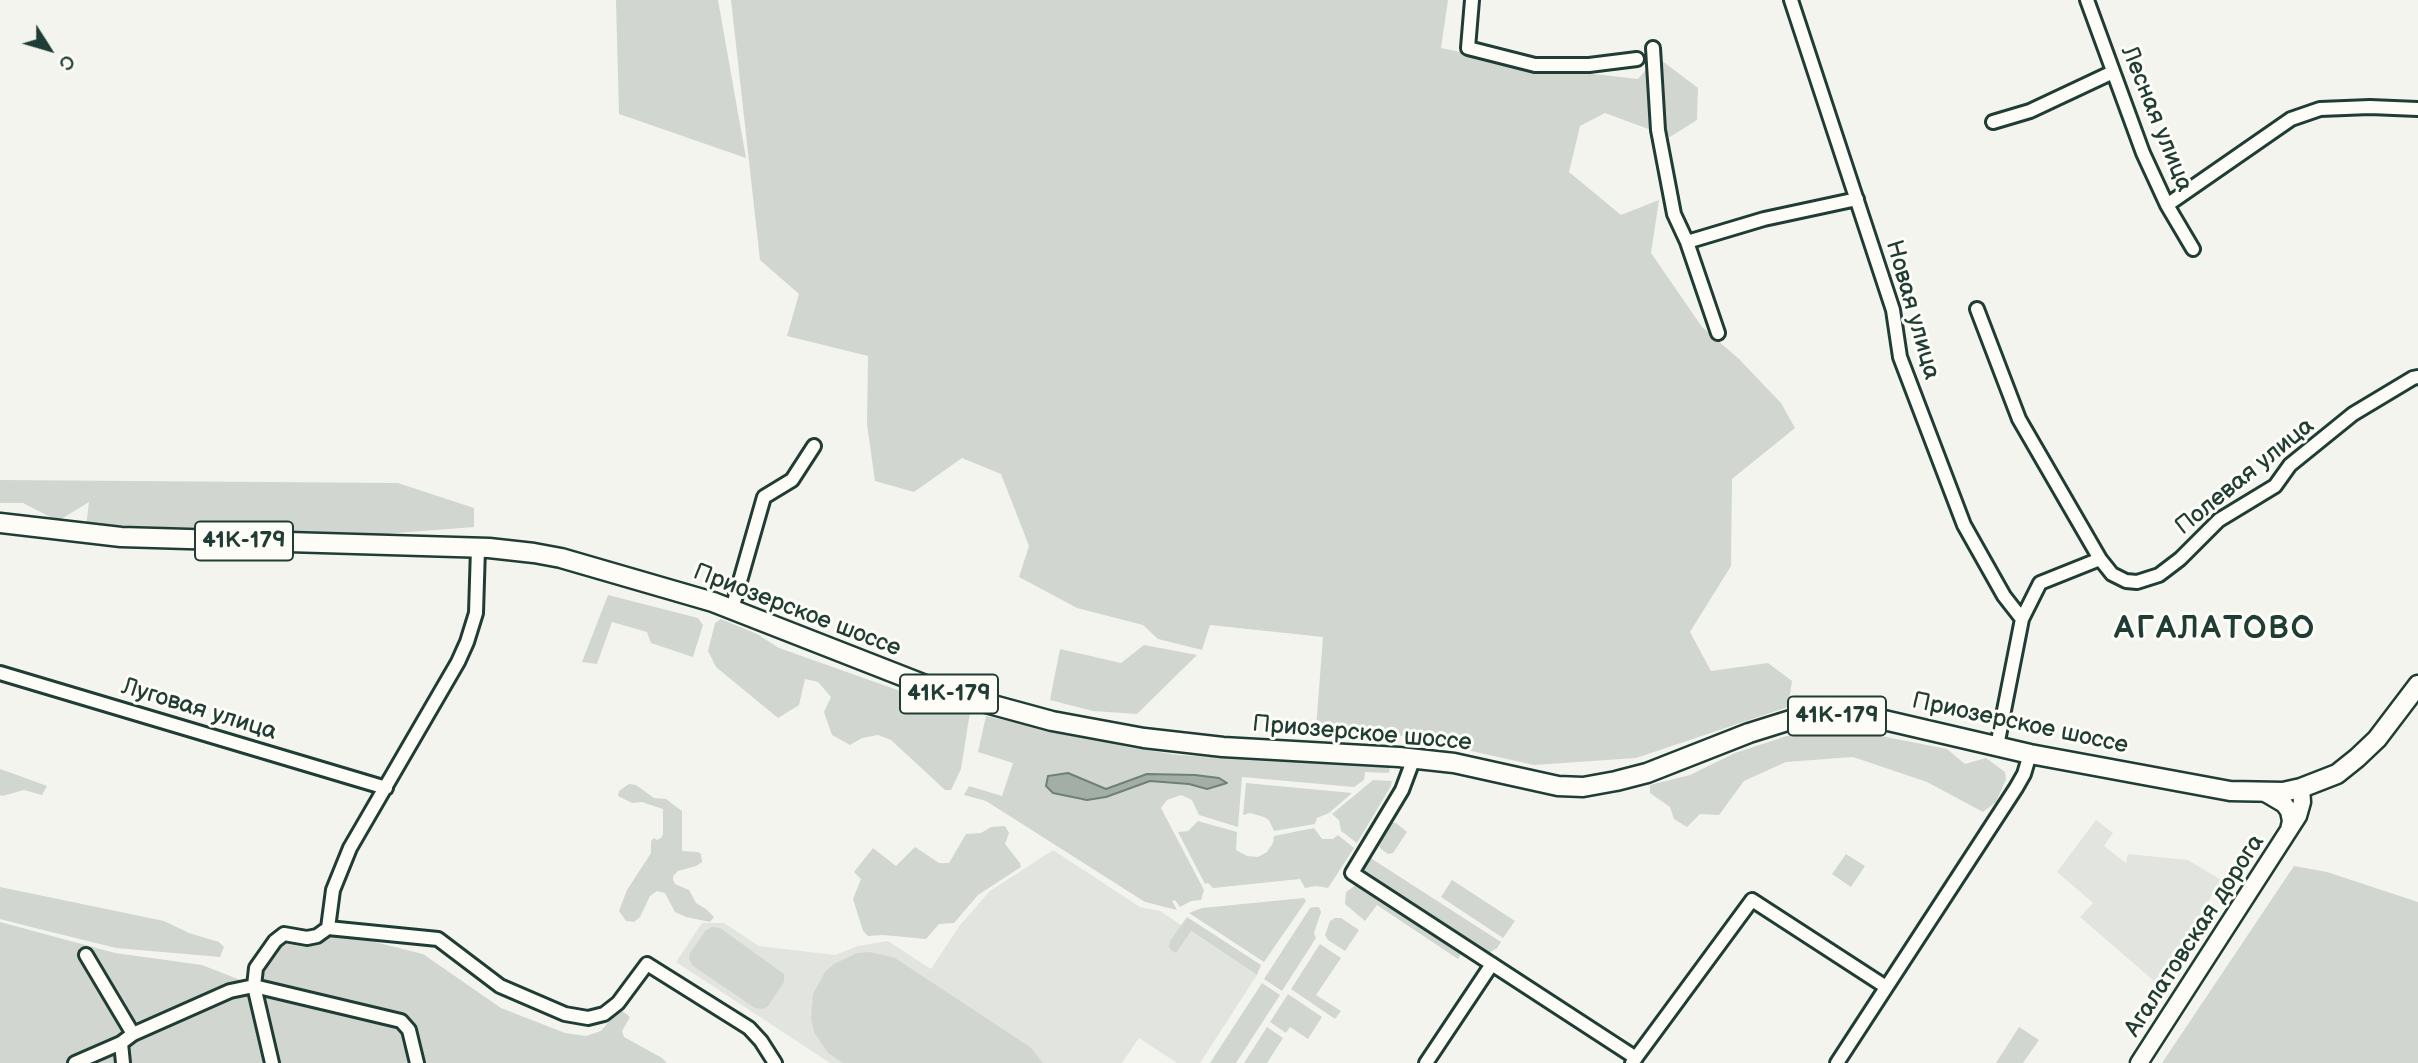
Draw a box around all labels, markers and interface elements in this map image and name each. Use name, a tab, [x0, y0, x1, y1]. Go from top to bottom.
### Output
north arrow	[14, 14, 84, 84]
street label: Лесная улица	[2114, 42, 2198, 196]
text: С	[53, 50, 79, 74]
street label: Новая улица	[1878, 237, 1946, 383]
street label: Полевая улица	[2170, 412, 2320, 542]
road number: 41К-179	[195, 522, 293, 561]
street label: Приозерское шоссе	[689, 558, 905, 664]
district label: АГАЛАТОВО	[2115, 611, 2315, 649]
street label: Луговая улица	[118, 673, 280, 747]
road number: 41К-179	[900, 674, 998, 714]
street label: Приозерское шоссе	[1909, 687, 2131, 761]
road number: 41К-179	[1788, 696, 1886, 736]
street label: Приозерское шоссе	[1251, 710, 1473, 758]
street label: Агалатовская дорога	[2119, 829, 2271, 1043]

